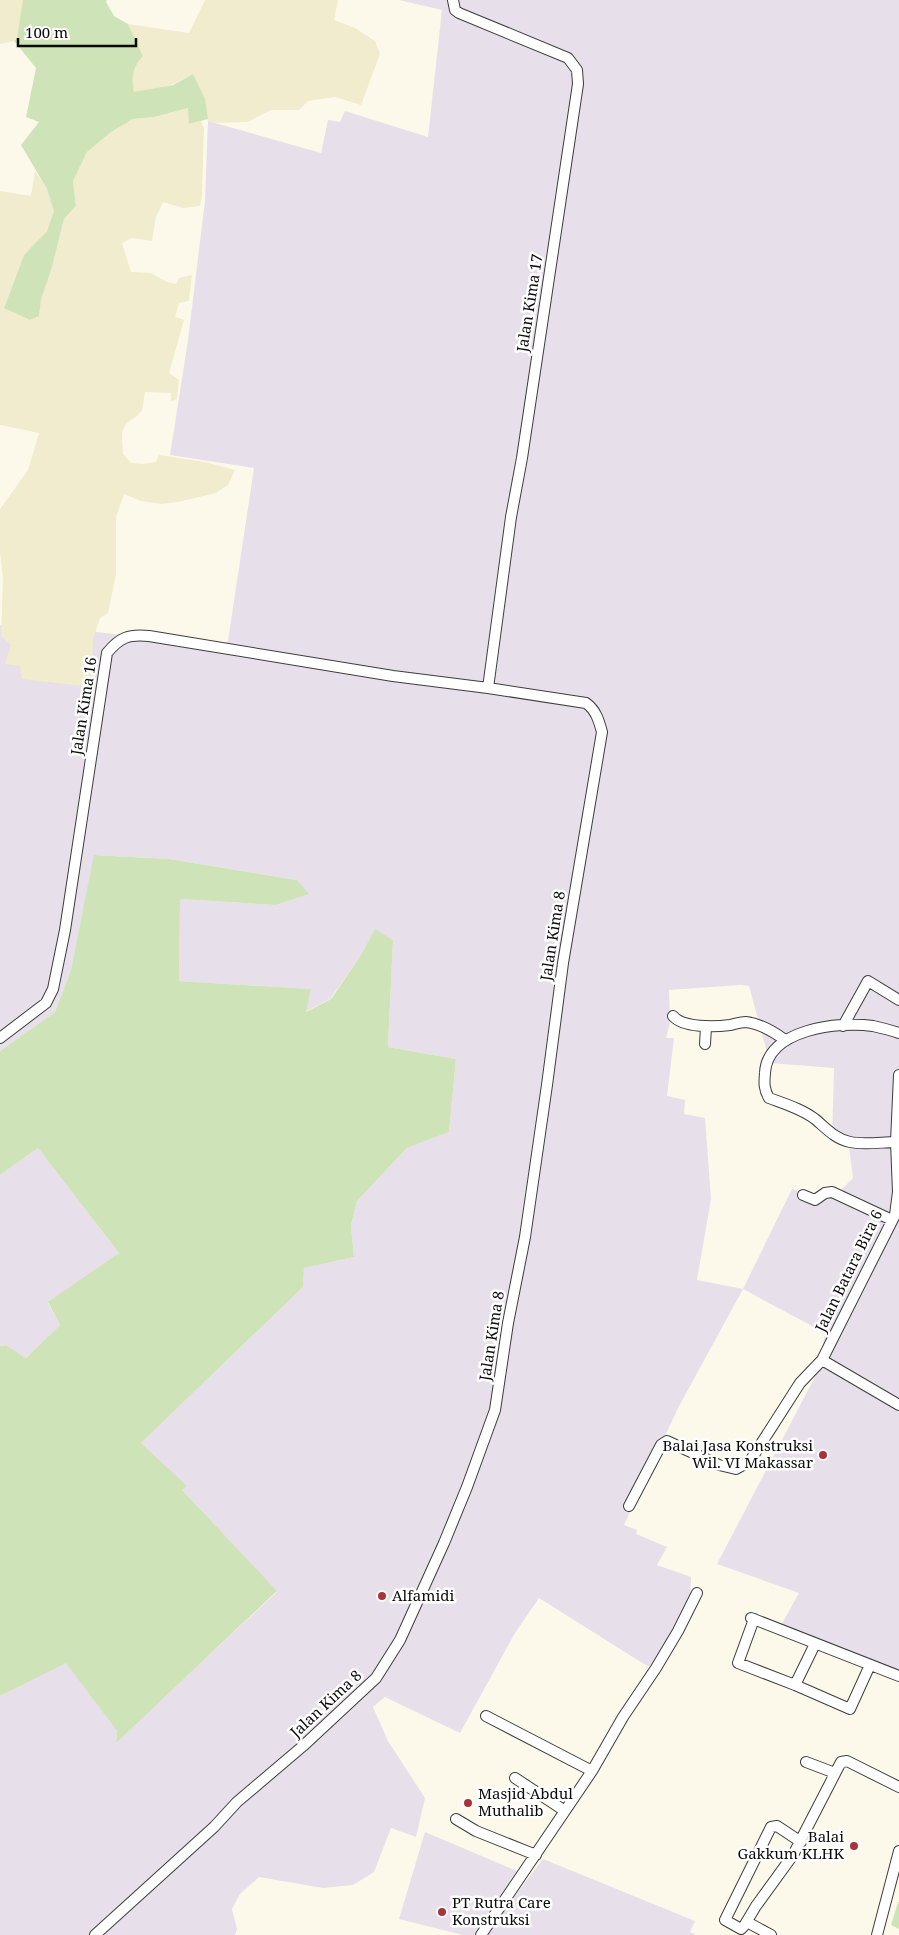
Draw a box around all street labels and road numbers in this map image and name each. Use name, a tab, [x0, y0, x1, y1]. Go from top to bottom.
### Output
street label: Jalan Kima 17	[511, 252, 547, 354]
street label: Jalan Kima 16	[65, 655, 101, 757]
street label: Jalan Kima 8	[535, 889, 569, 983]
street label: Jalan Batara Bira 6	[809, 1206, 886, 1336]
street label: Jalan Kima 8	[474, 1289, 508, 1383]
street label: Jalan Kima 8	[285, 1665, 365, 1742]

